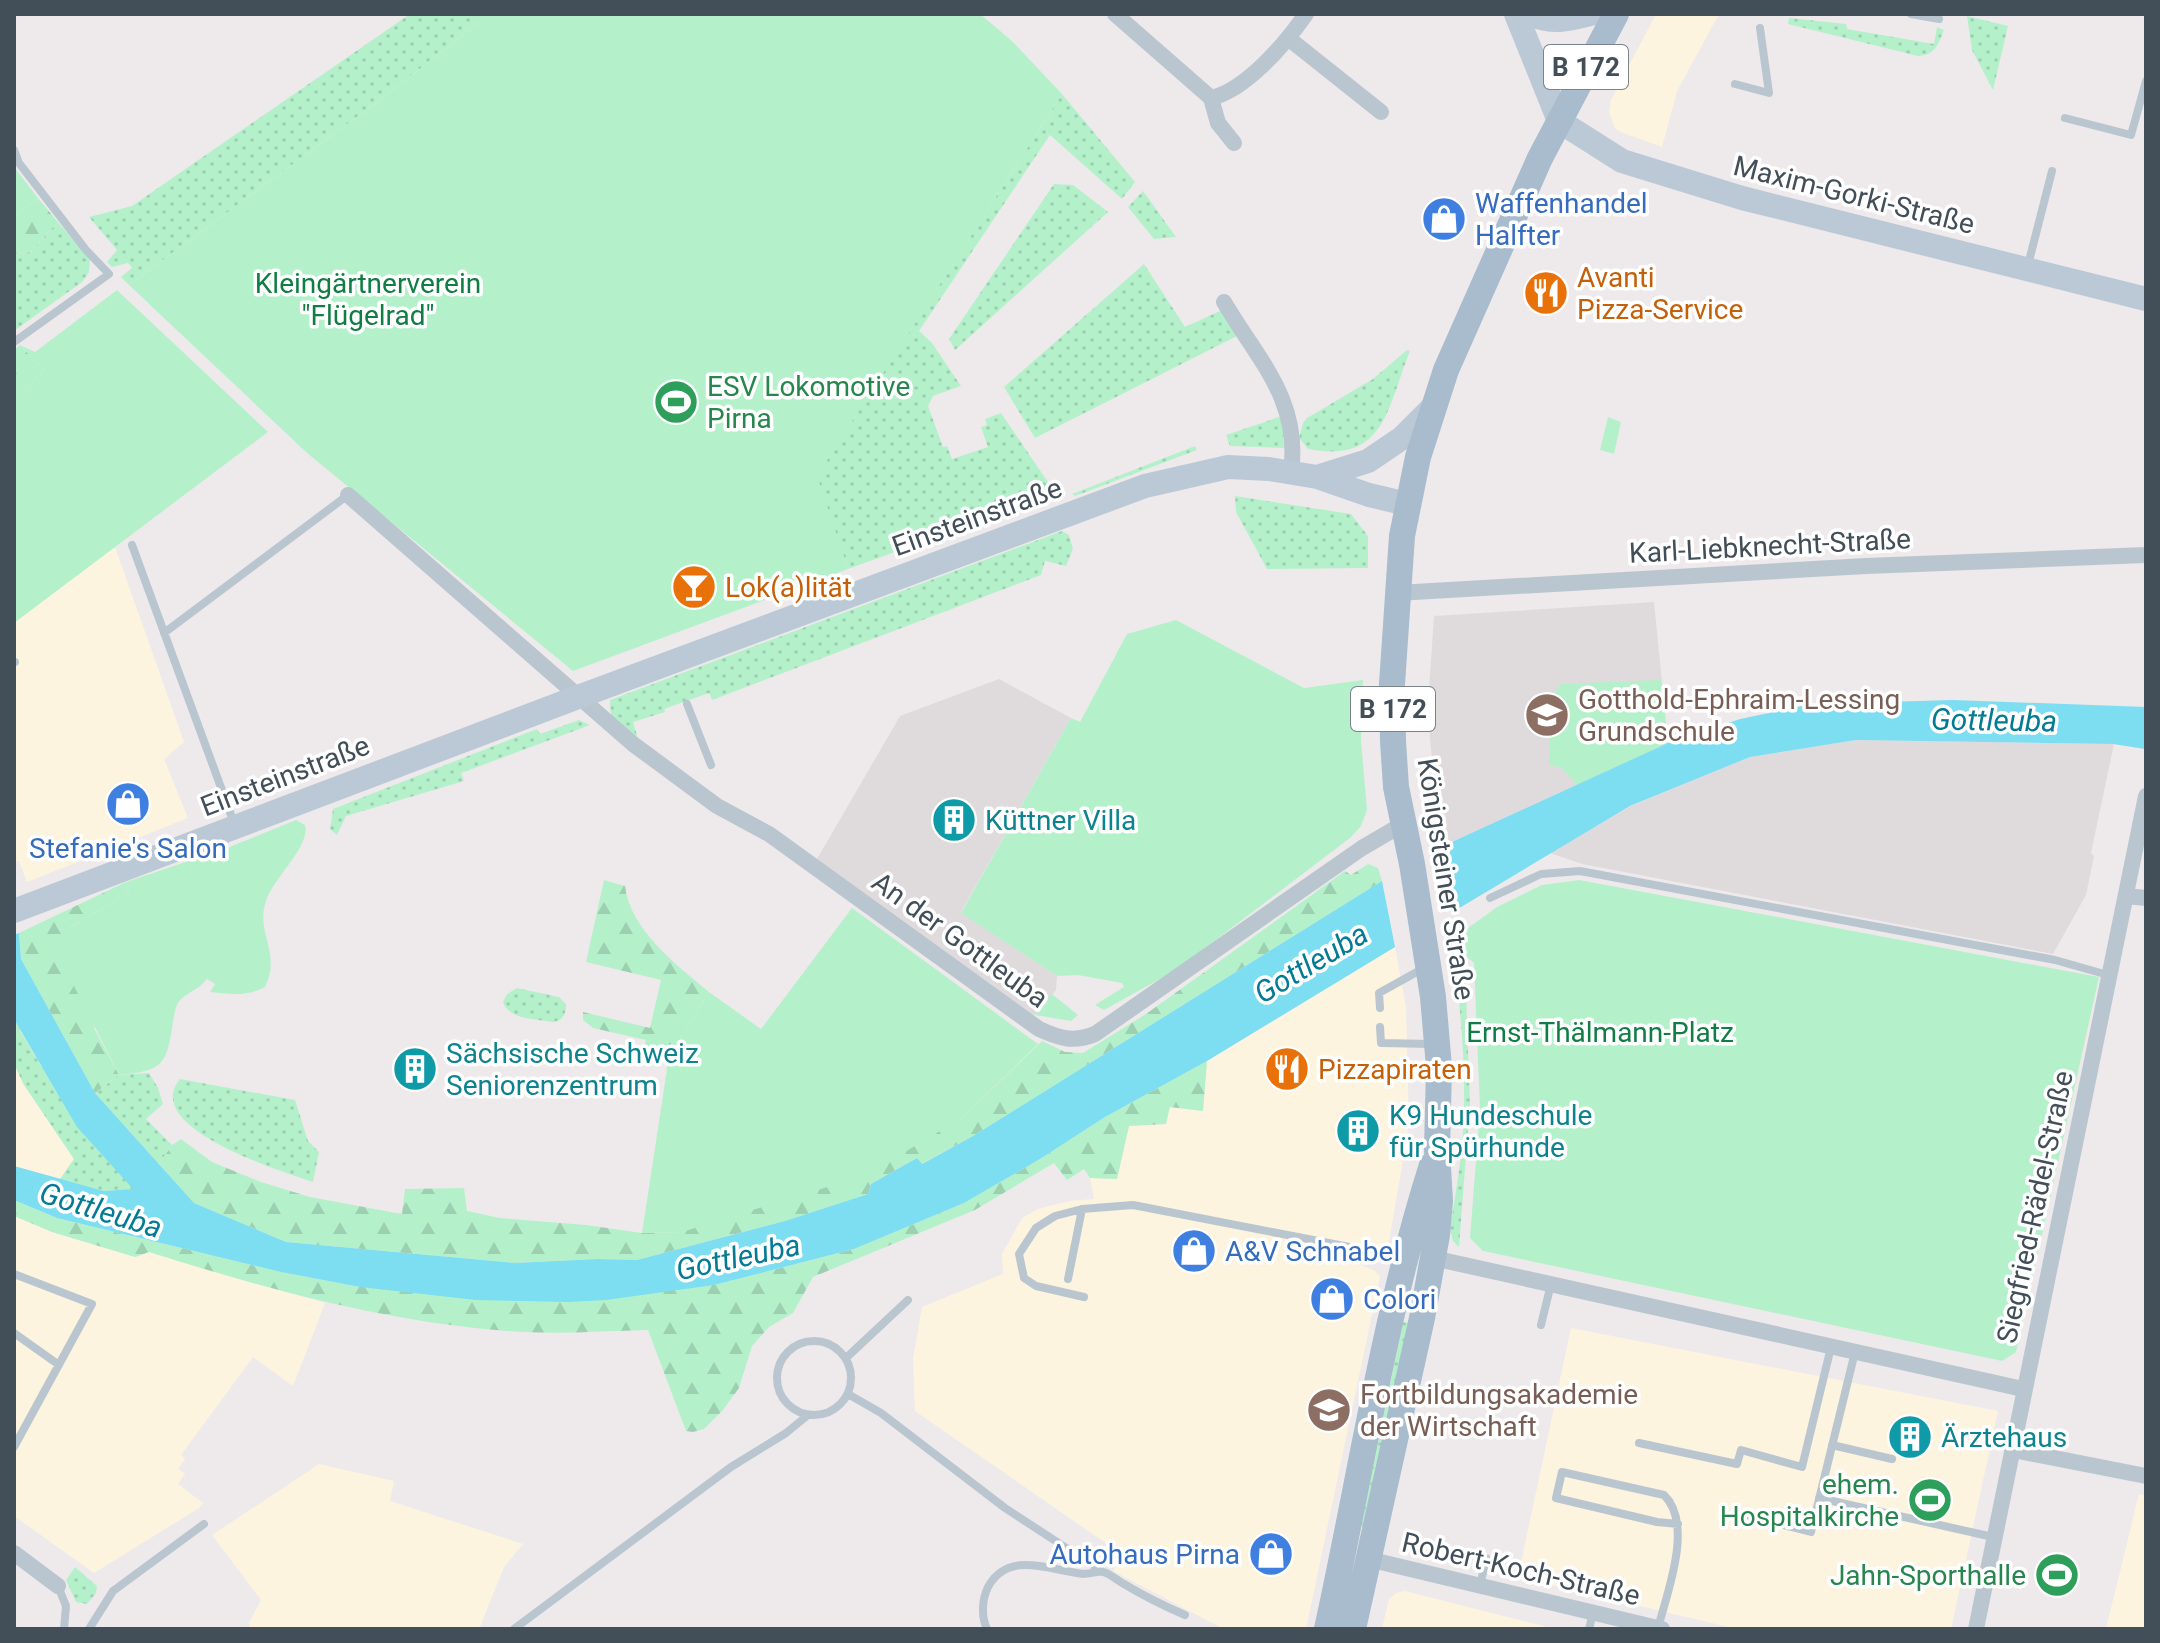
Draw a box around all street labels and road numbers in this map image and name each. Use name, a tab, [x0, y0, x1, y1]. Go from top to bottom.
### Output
road number: B 172	[1544, 45, 1628, 89]
street label: Maxim-Gorki-Straße	[1730, 149, 1978, 241]
street label: Einsteinstraße	[888, 471, 1066, 563]
street label: Karl-Liebknecht-Straße	[1628, 522, 1912, 570]
road number: B 172	[1351, 687, 1435, 731]
street label: Einsteinstraße	[196, 729, 374, 823]
street label: Königsteiner Straße	[1411, 756, 1481, 1002]
street label: An der Gottleuba	[866, 865, 1054, 1015]
street label: Siegfried-Rädel-Straße	[1990, 1068, 2080, 1346]
street label: Robert-Koch-Straße	[1399, 1526, 1643, 1612]

